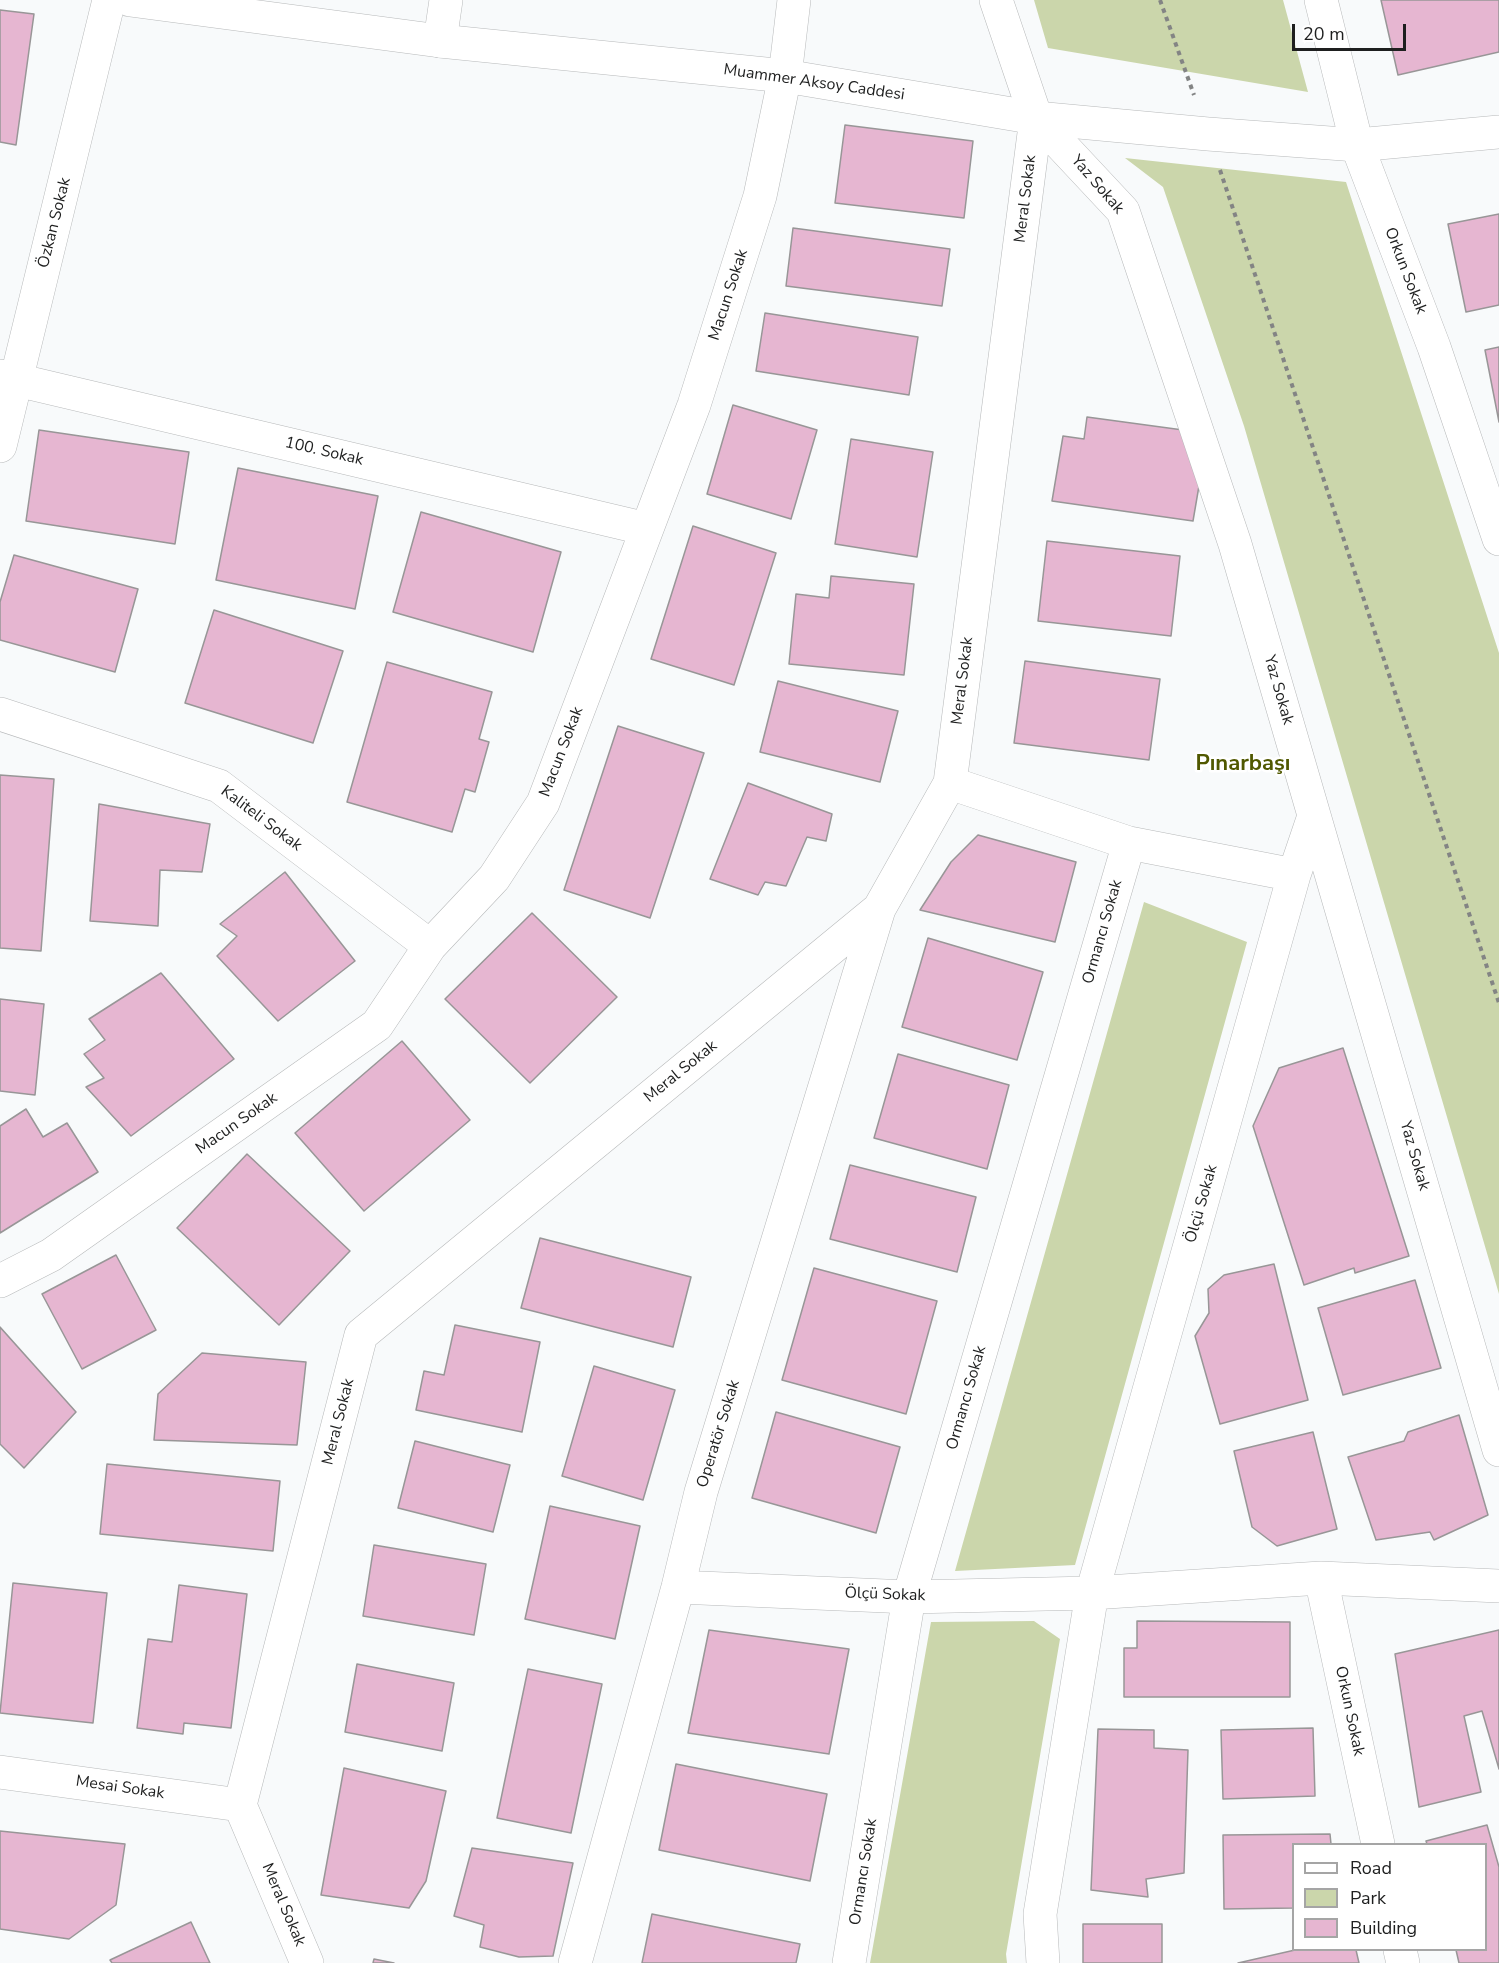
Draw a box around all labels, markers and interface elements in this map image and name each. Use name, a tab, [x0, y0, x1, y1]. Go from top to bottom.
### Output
scale bar	[1295, 12, 1409, 50]
text: 20 m	[1303, 22, 1345, 46]
street label: Muammer Aksoy Caddesi	[722, 61, 906, 105]
street label: Yaz Sokak	[1066, 152, 1128, 218]
street label: Meral Sokak	[1011, 154, 1041, 244]
street label: Özkan Sokak	[35, 176, 75, 270]
street label: Orkun Sokak	[1380, 225, 1430, 317]
street label: Macun Sokak	[705, 247, 753, 343]
street label: 100. Sokak	[283, 434, 365, 470]
street label: Meral Sokak	[948, 636, 978, 726]
street label: Yaz Sokak	[1259, 653, 1297, 727]
street label: Macun Sokak	[536, 704, 588, 800]
district label: Pınarbaşı	[1196, 752, 1290, 778]
street label: Kaliteli Sokak	[217, 782, 305, 856]
street label: Ormancı Sokak	[1079, 878, 1127, 986]
street label: Meral Sokak	[641, 1037, 721, 1107]
street label: Macun Sokak	[193, 1089, 281, 1159]
street label: Yaz Sokak	[1395, 1119, 1433, 1193]
street label: Ölçü Sokak	[1182, 1163, 1222, 1245]
street label: Ormancı Sokak	[943, 1344, 991, 1452]
street label: Meral Sokak	[319, 1377, 359, 1467]
street label: Operatör Sokak	[694, 1378, 744, 1490]
street label: Ölçü Sokak	[844, 1584, 926, 1606]
street label: Orkun Sokak	[1330, 1664, 1368, 1758]
street label: Mesai Sokak	[74, 1772, 166, 1804]
street label: Ormancı Sokak	[846, 1817, 882, 1927]
legend	[1292, 1843, 1487, 1951]
text: Road	[1350, 1856, 1392, 1880]
street label: Meral Sokak	[257, 1861, 309, 1949]
text: Park	[1350, 1886, 1386, 1910]
text: Building	[1350, 1916, 1417, 1940]

